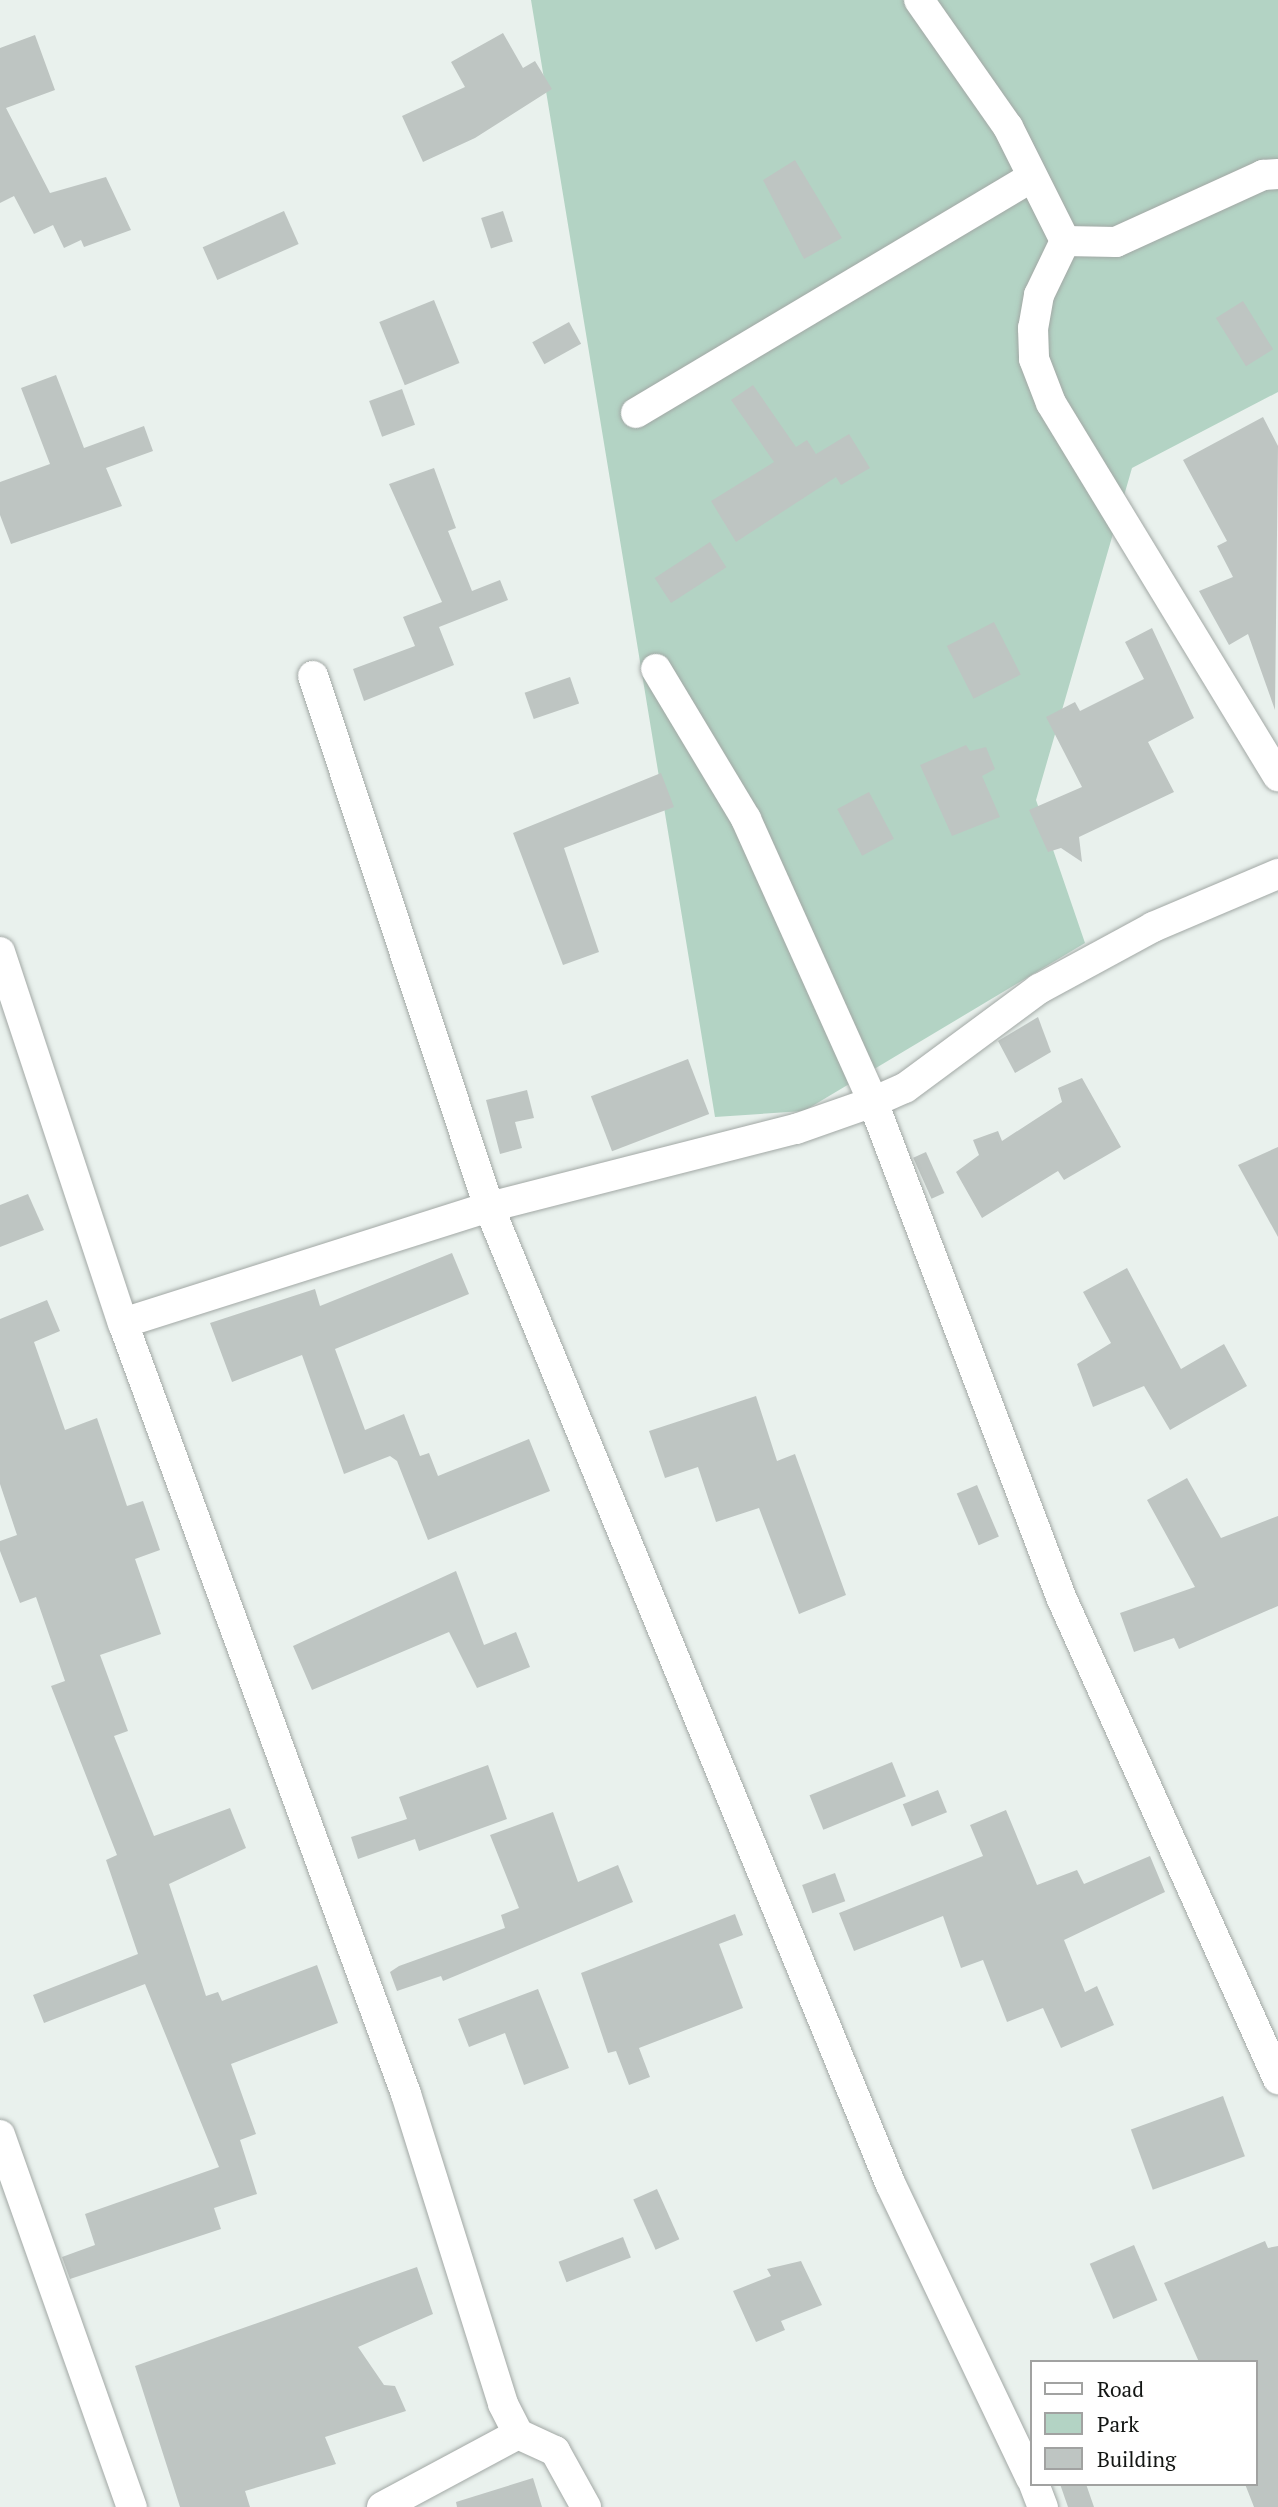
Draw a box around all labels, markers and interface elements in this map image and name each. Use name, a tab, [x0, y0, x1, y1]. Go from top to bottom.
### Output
legend	[1030, 2360, 1257, 2486]
text: Road	[1097, 2375, 1144, 2403]
text: Park	[1097, 2410, 1139, 2438]
text: Building	[1097, 2445, 1176, 2473]

